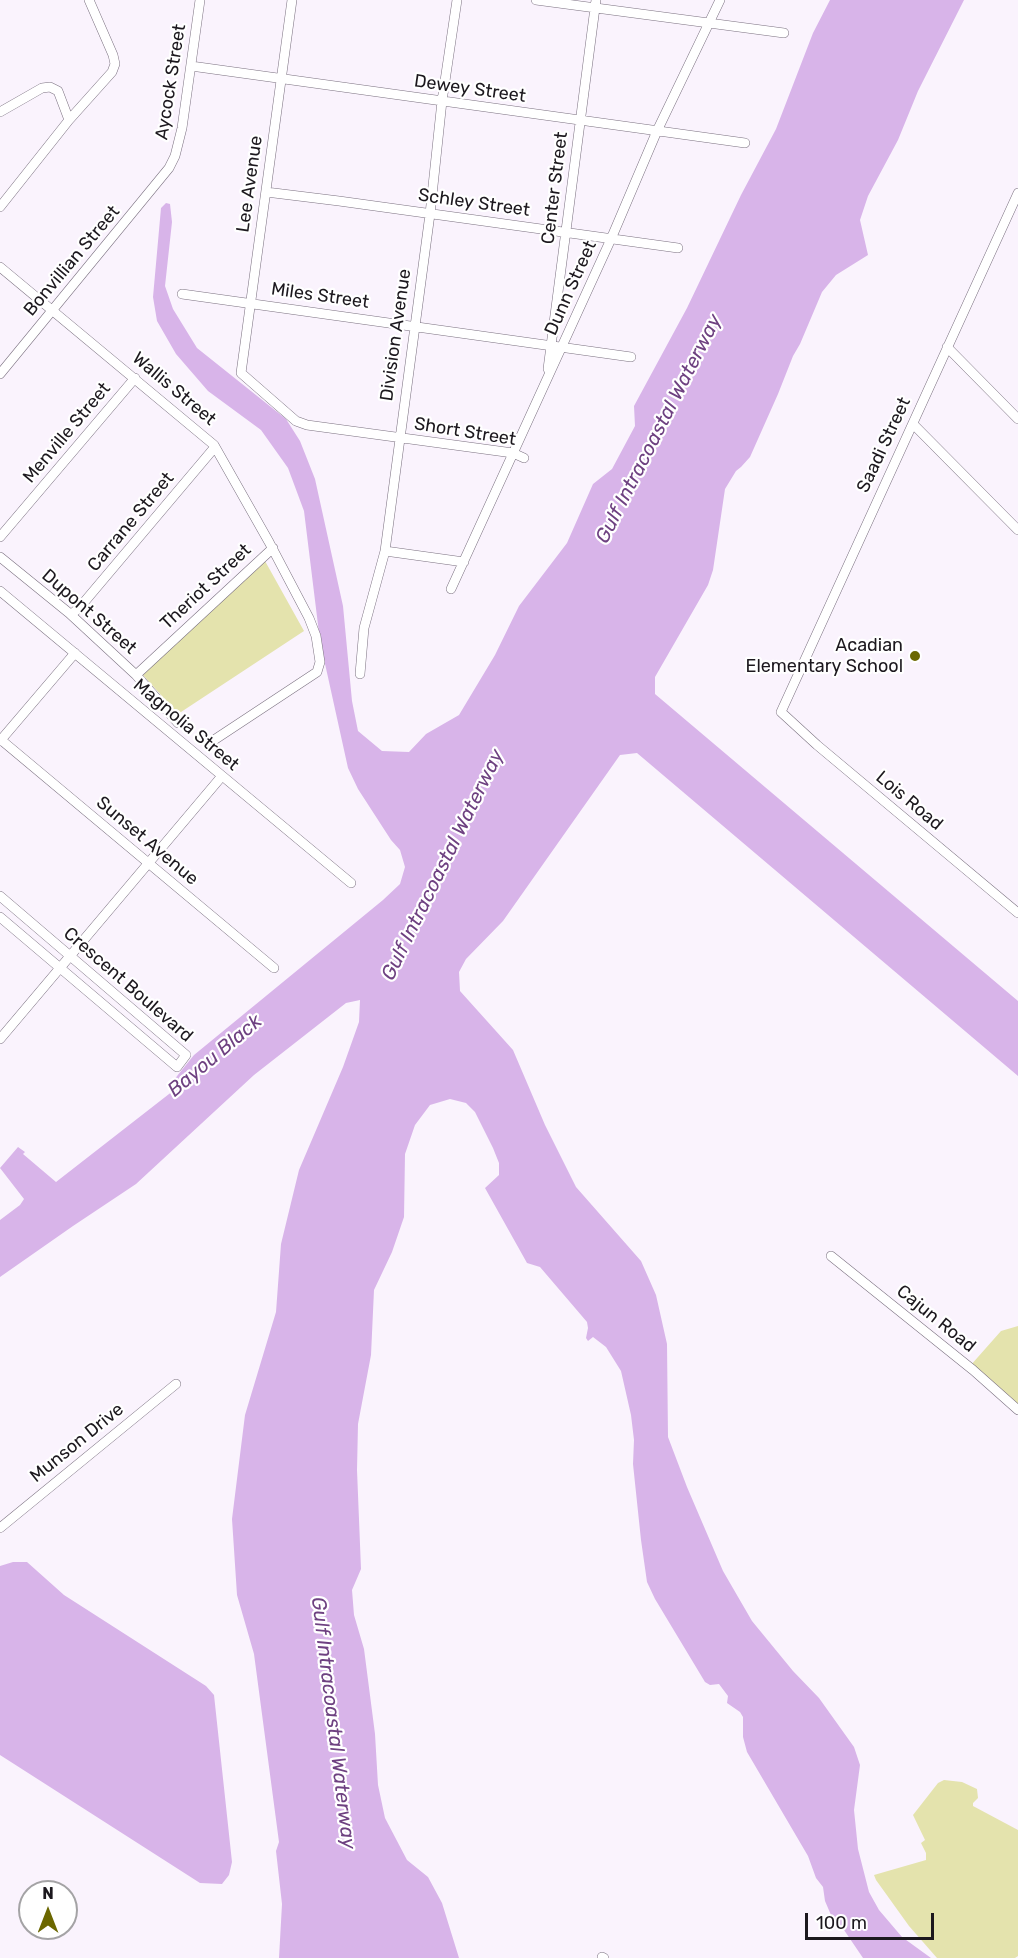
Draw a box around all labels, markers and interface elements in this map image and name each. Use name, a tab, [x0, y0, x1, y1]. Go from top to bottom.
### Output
street label: Aycock Street	[151, 23, 191, 141]
street label: Dewey Street	[413, 70, 527, 108]
street label: Center Street	[537, 130, 573, 246]
street label: Lee Avenue	[233, 134, 267, 234]
street label: Schley Street	[417, 184, 531, 222]
street label: Bonvillian Street	[19, 201, 125, 321]
street label: Dunn Street	[540, 237, 602, 339]
street label: Division Avenue	[376, 267, 416, 403]
street label: Miles Street	[270, 278, 370, 314]
water label: Gulf Intracoastal Waterway	[591, 310, 727, 548]
street label: Wallis Street	[128, 348, 220, 430]
street label: Menville Street	[19, 378, 115, 488]
street label: Saadi Street	[853, 394, 915, 496]
street label: Short Street	[413, 413, 517, 451]
street label: Carrane Street	[83, 468, 179, 576]
street label: Theriot Street	[156, 540, 256, 634]
street label: Dupont Street	[37, 565, 141, 659]
place label: Acadian Elementary School	[745, 635, 903, 678]
marker: Acadian Elementary School	[908, 649, 922, 663]
street label: Magnolia Street	[129, 675, 243, 775]
water label: Gulf Intracoastal Waterway	[377, 746, 509, 984]
street label: Lois Road	[871, 767, 947, 835]
street label: Sunset Avenue	[92, 792, 202, 890]
street label: Crescent Boulevard	[59, 923, 197, 1047]
water label: Bayou Black	[163, 1010, 267, 1102]
street label: Cajun Road	[892, 1281, 980, 1357]
street label: Munson Drive	[26, 1399, 128, 1487]
water label: Gulf Intracoastal Waterway	[306, 1595, 360, 1851]
north arrow	[18, 1880, 78, 1940]
text: N	[42, 1884, 54, 1903]
scale bar	[808, 1901, 937, 1939]
text: 100 m	[816, 1912, 867, 1934]

